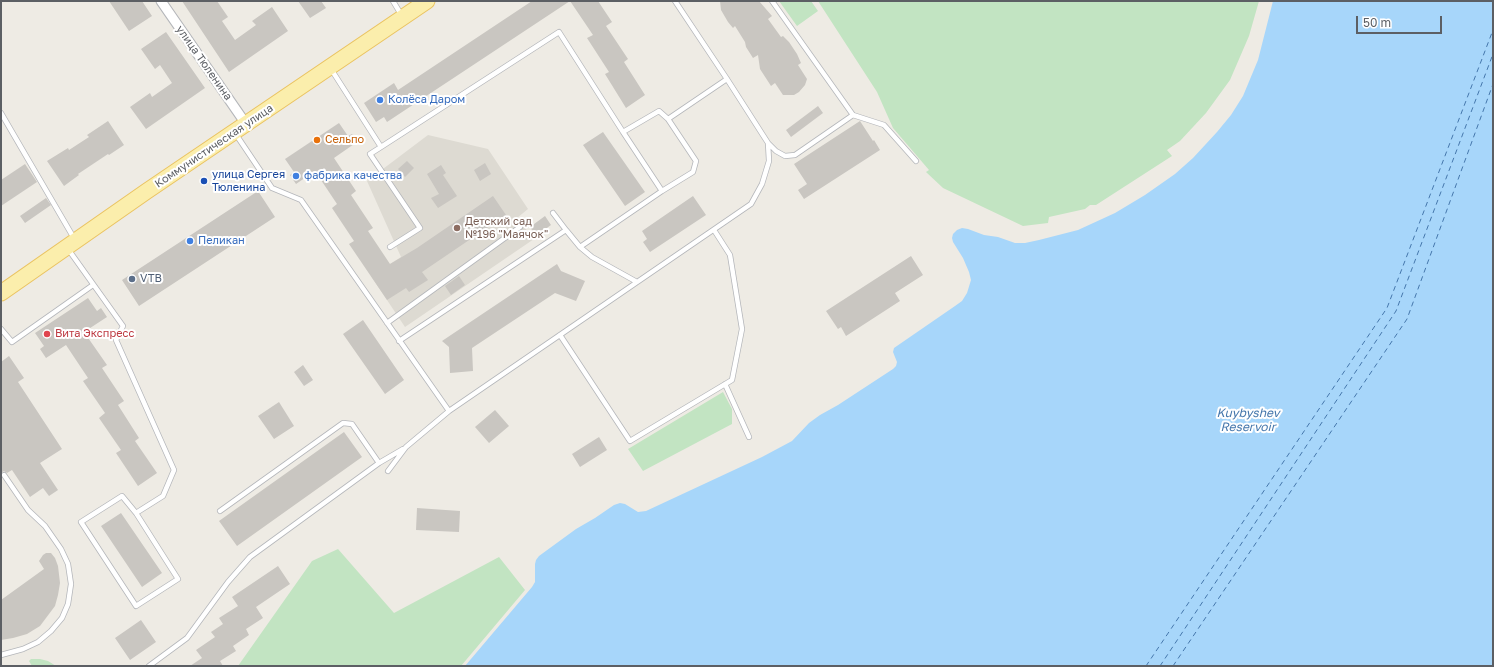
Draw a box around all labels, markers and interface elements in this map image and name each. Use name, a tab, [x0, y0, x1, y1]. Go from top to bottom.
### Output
scale bar	[1358, 8, 1444, 34]
text: 50 m	[1363, 15, 1391, 30]
street label: улица Тюленина	[173, 23, 235, 103]
place label: Колёса Даром	[388, 93, 465, 107]
marker: Колёса Даром	[375, 95, 385, 105]
street label: Коммунистическая улица	[152, 101, 276, 191]
place label: Сельпо	[325, 133, 364, 147]
marker: Сельпо	[312, 135, 322, 145]
place label: улица Сергея Тюленина	[212, 168, 285, 194]
place label: фабрика качества	[304, 169, 402, 183]
marker: фабрика качества	[291, 171, 301, 181]
marker: улица Сергея Тюленина	[199, 176, 209, 186]
place label: Детский сад №196 "Маячок"	[465, 215, 548, 241]
marker: Детский сад №196 "Маячок"	[452, 223, 462, 233]
place label: Пеликан	[198, 234, 245, 248]
marker: Пеликан	[185, 236, 195, 246]
place label: VTB	[140, 272, 162, 286]
marker: VTB	[127, 274, 137, 284]
place label: Вита Экспресс	[55, 327, 135, 341]
marker: Вита Экспресс	[42, 329, 52, 339]
water label: Kuybyshev Reservoir	[1216, 406, 1280, 434]

